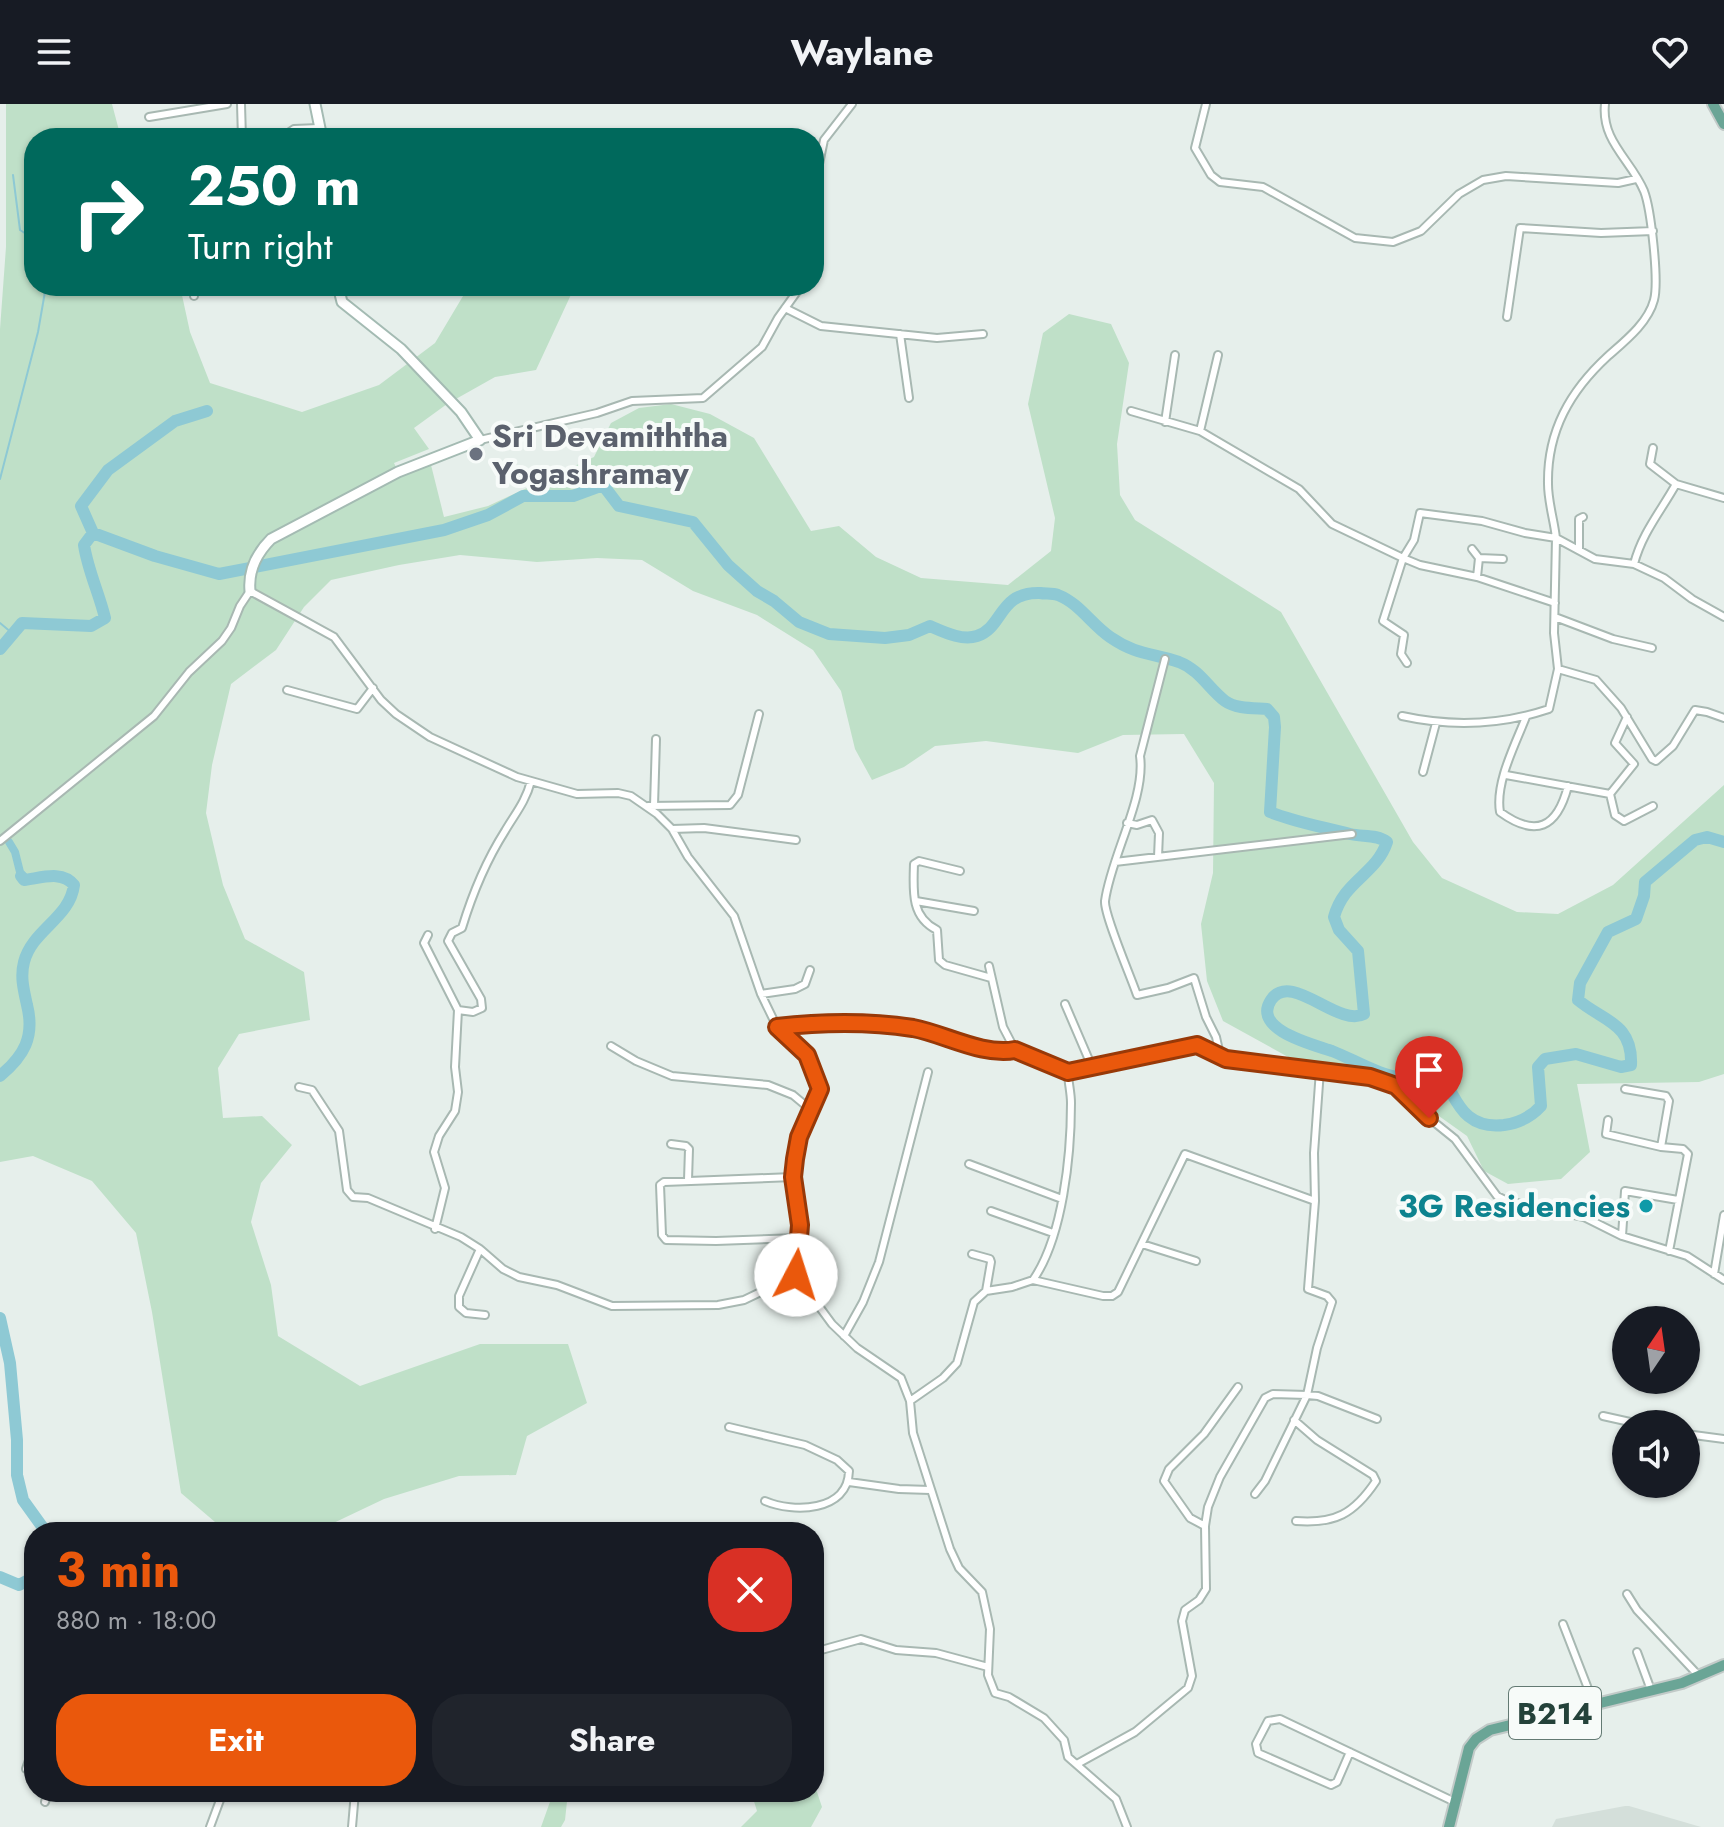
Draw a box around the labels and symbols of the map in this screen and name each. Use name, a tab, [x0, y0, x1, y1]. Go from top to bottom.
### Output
place label: Sri Devamiththa Yogashramay	[491, 413, 728, 496]
marker: Sri Devamiththa Yogashramay	[467, 445, 485, 463]
pin	[1395, 1036, 1463, 1118]
place label: 3G Residencies	[1398, 1183, 1630, 1229]
marker: 3G Residencies	[1637, 1197, 1655, 1215]
position arrow	[754, 1233, 838, 1317]
north arrow	[1612, 1306, 1700, 1394]
road number: B214	[1509, 1687, 1601, 1739]

